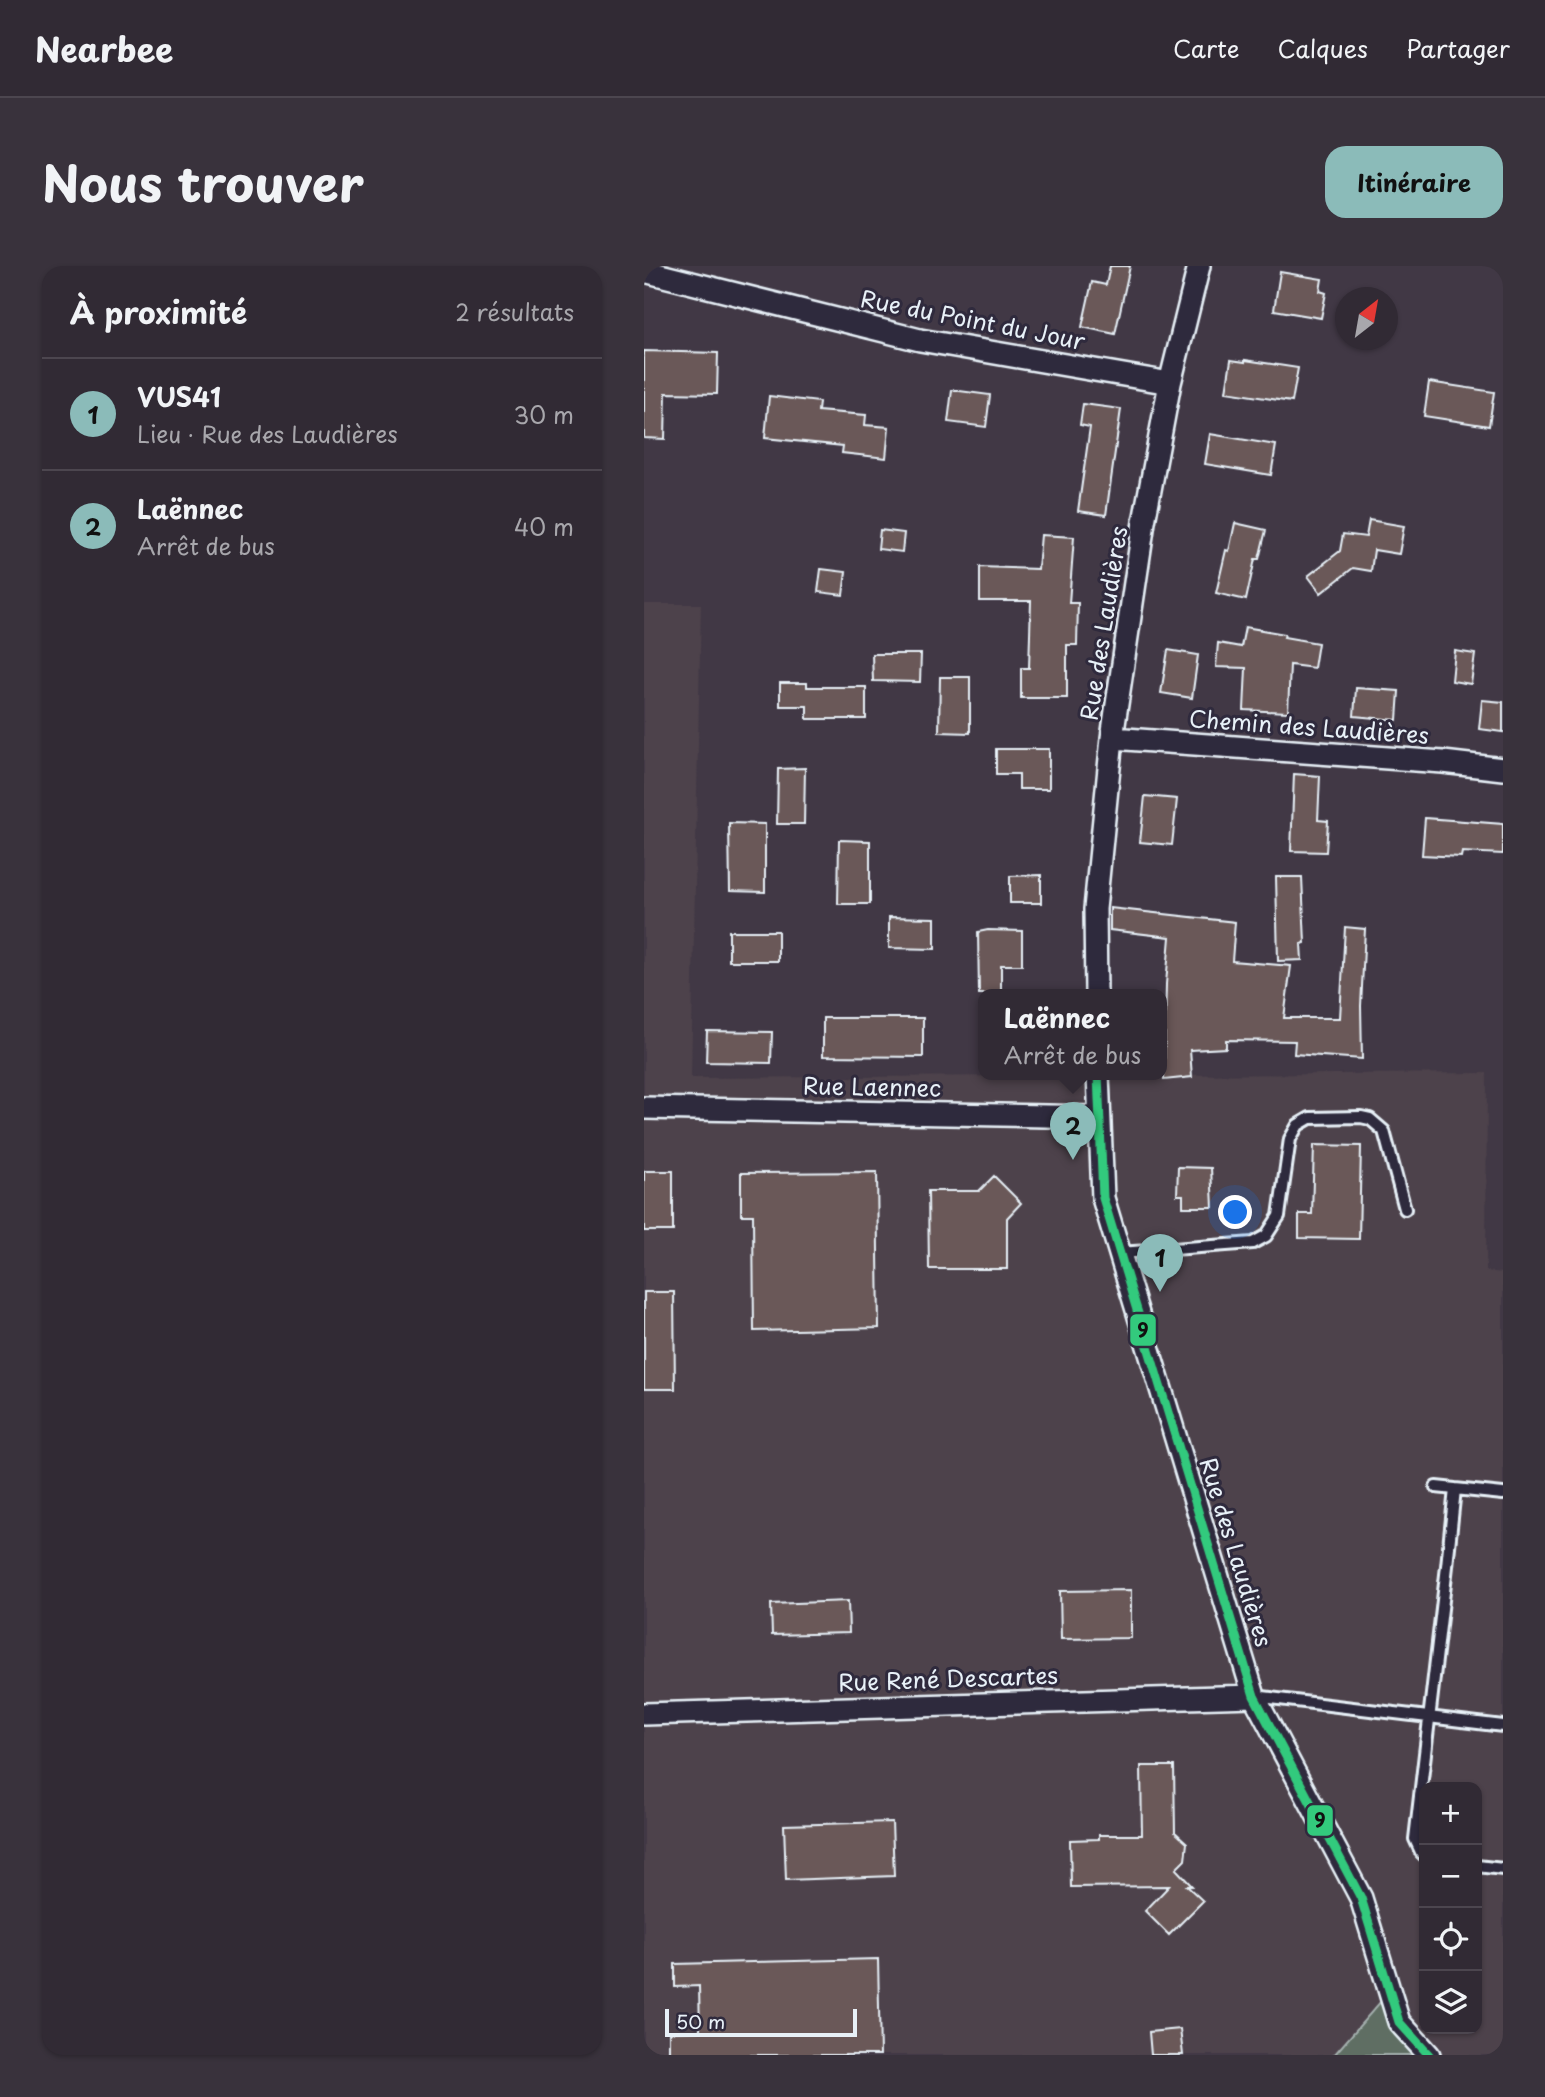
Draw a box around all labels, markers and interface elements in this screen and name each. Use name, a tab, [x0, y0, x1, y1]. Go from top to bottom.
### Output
text: Nearbee	[35, 23, 173, 73]
text: Carte	[1173, 30, 1239, 66]
text: Calques	[1277, 30, 1368, 66]
text: Partager	[1406, 30, 1510, 66]
text: Nous trouver	[42, 145, 364, 219]
button: Itinéraire	[1325, 146, 1503, 218]
street label: Rue du Point du Jour	[858, 280, 1089, 358]
north arrow	[1335, 287, 1398, 350]
text: À proximité	[70, 289, 247, 334]
text: 2 résultats	[455, 294, 574, 329]
text: VUS41	[137, 377, 221, 416]
text: 1	[88, 397, 99, 432]
text: 30 m	[513, 397, 574, 432]
text: Lieu · Rue des Laudières	[137, 416, 398, 451]
text: Laënnec	[137, 489, 243, 528]
text: 2	[85, 509, 101, 544]
text: 40 m	[514, 509, 574, 544]
street label: Rue des Laudières	[1070, 523, 1136, 723]
text: Arrêt de bus	[137, 528, 275, 563]
street label: Chemin des Laudières	[1188, 700, 1430, 752]
popup	[978, 989, 1167, 1080]
text: Laënnec	[1004, 998, 1110, 1037]
text: Arrêt de bus	[1004, 1037, 1141, 1072]
street label: Rue Laennec	[803, 1067, 941, 1105]
pin: 2	[1050, 1102, 1096, 1160]
your location	[1218, 1195, 1252, 1229]
pin: 1	[1137, 1234, 1183, 1292]
line badge: 9	[1129, 1313, 1157, 1347]
text: 9	[1137, 1315, 1149, 1343]
street label: Rue des Laudières	[1192, 1453, 1282, 1651]
street label: Rue René Descartes	[838, 1657, 1058, 1699]
map controls	[1419, 1782, 1482, 2034]
button: +	[1419, 1782, 1482, 1845]
line badge: 9	[1306, 1804, 1334, 1837]
text: 9	[1314, 1805, 1326, 1833]
button: −	[1419, 1845, 1482, 1908]
button: locate	[1419, 1908, 1482, 1971]
button: layers	[1419, 1971, 1482, 2034]
scale bar	[665, 2006, 858, 2038]
text: 50 m	[676, 2007, 725, 2035]

